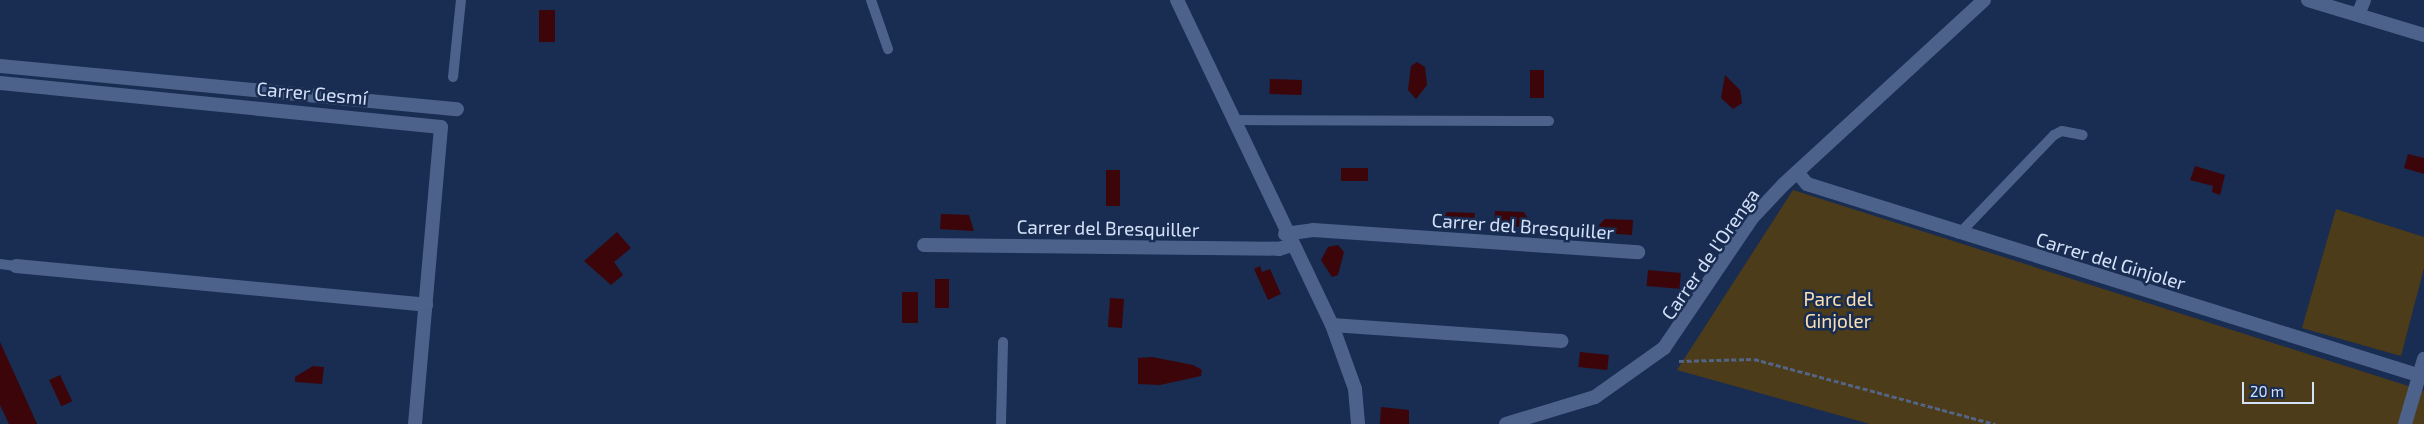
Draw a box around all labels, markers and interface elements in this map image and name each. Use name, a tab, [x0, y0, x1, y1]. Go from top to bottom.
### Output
street label: Carrer Gesmí	[255, 77, 369, 109]
street label: Carrer de l'Orenga	[1656, 184, 1764, 324]
street label: Carrer del Bresquiller	[1431, 208, 1615, 244]
street label: Carrer del Bresquiller	[1016, 215, 1200, 241]
street label: Carrer del Ginjoler	[2033, 227, 2189, 295]
park label: Parc del Ginjoler	[1803, 288, 1873, 332]
scale bar	[2244, 372, 2316, 404]
text: 20 m	[2250, 382, 2284, 400]

